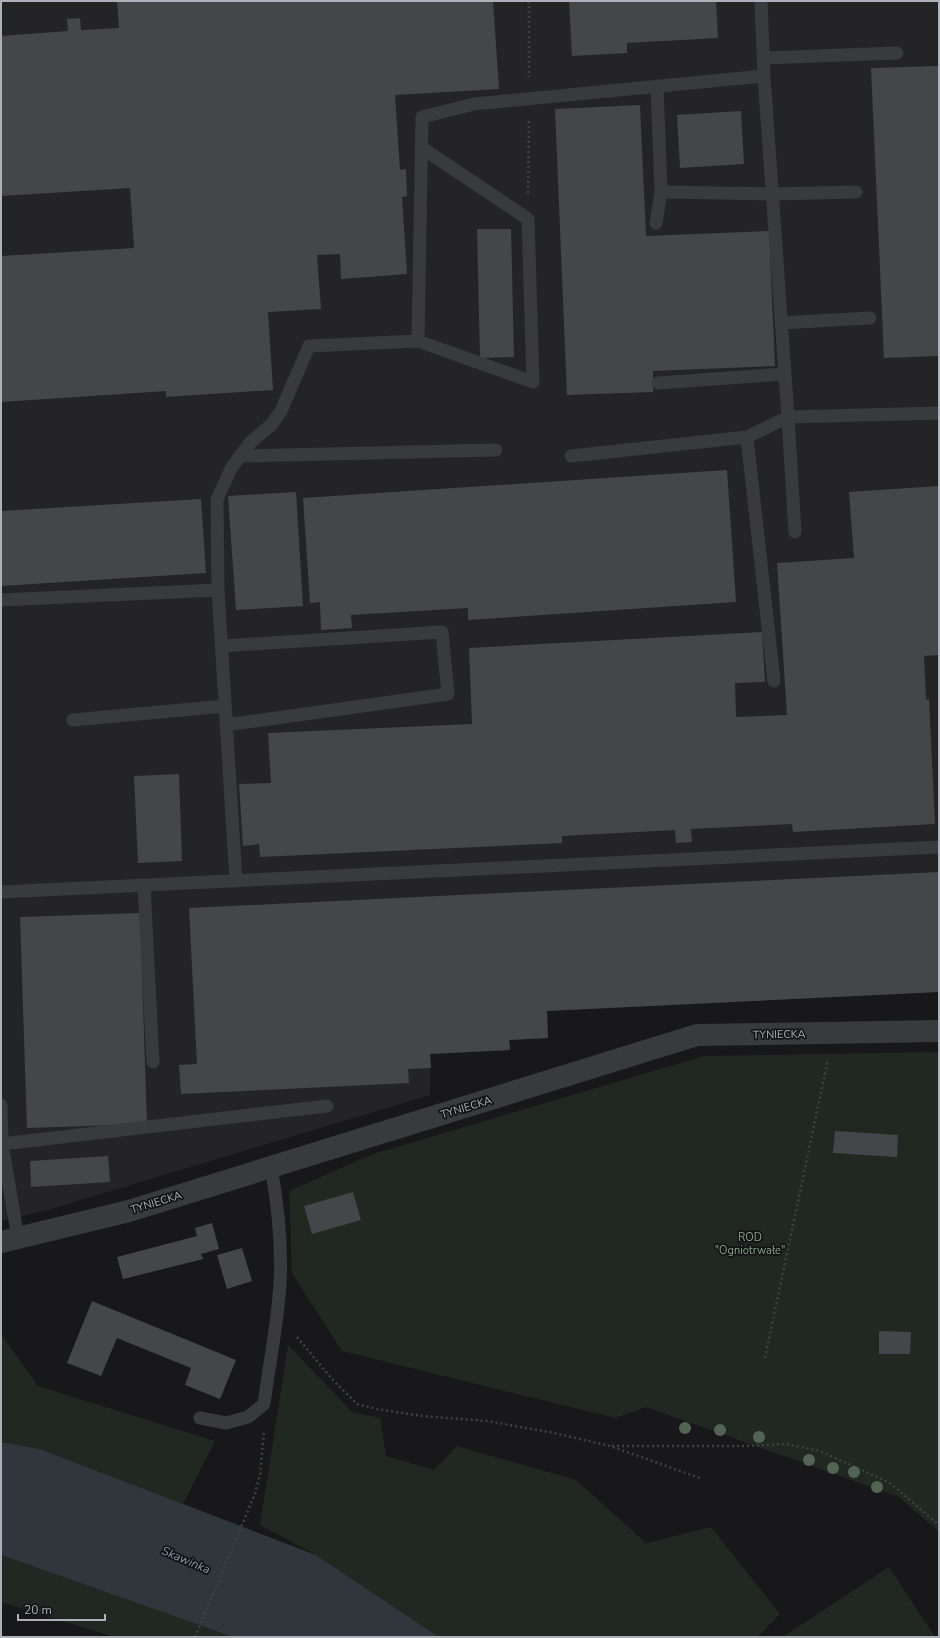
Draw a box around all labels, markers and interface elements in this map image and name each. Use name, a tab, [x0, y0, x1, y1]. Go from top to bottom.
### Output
street label: TYNIECKA	[752, 1027, 806, 1042]
street label: TYNIECKA	[439, 1093, 494, 1122]
street label: TYNIECKA	[129, 1188, 184, 1217]
park label: ROD "Ogniotrwałe"	[715, 1230, 785, 1258]
water label: Skawinka	[159, 1543, 213, 1577]
scale bar	[18, 1596, 105, 1622]
text: 20 m	[24, 1602, 52, 1618]

